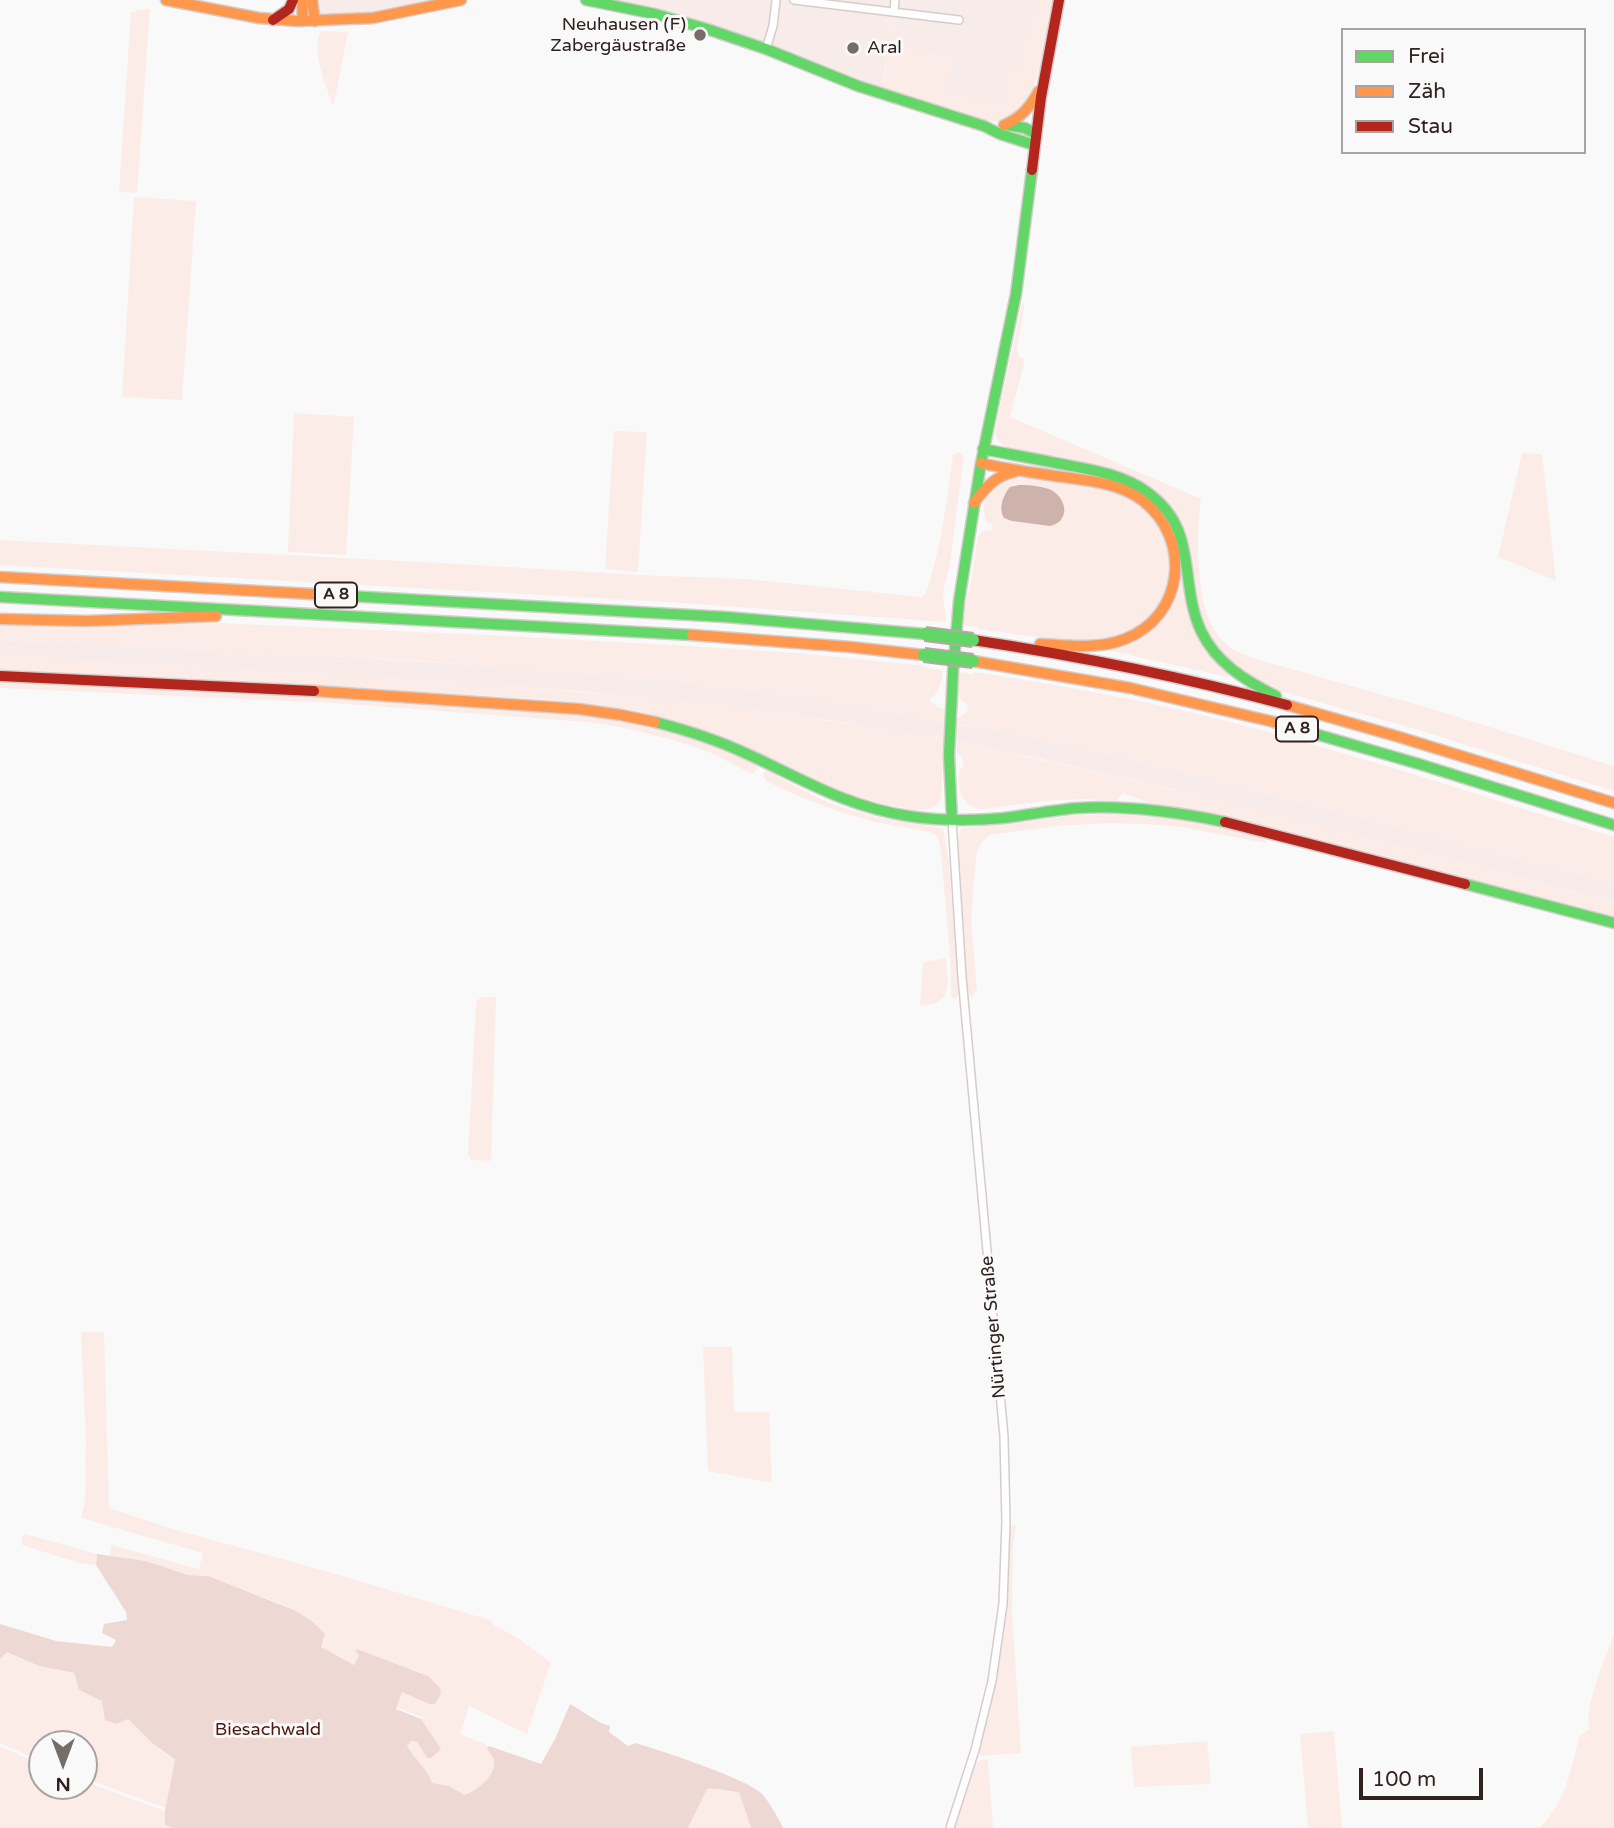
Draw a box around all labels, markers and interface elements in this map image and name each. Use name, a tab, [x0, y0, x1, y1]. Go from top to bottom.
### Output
place label: Neuhausen (F) Zabergäustraße	[550, 14, 686, 56]
marker: Neuhausen (F) Zabergäustraße	[692, 27, 708, 43]
legend	[1341, 28, 1586, 154]
place label: Aral	[867, 37, 902, 59]
marker: Aral	[845, 40, 861, 56]
text: Frei	[1408, 44, 1445, 69]
text: Zäh	[1408, 79, 1446, 104]
text: Stau	[1408, 114, 1453, 139]
road number: A 8	[315, 582, 357, 608]
road number: A 8	[1276, 716, 1318, 742]
street label: Nürtinger Straße	[977, 1255, 1011, 1399]
park label: Biesachwald	[215, 1719, 321, 1741]
north arrow	[28, 1730, 98, 1800]
scale bar	[1362, 1755, 1486, 1799]
text: 100 m	[1372, 1767, 1436, 1792]
text: N	[55, 1773, 71, 1795]

